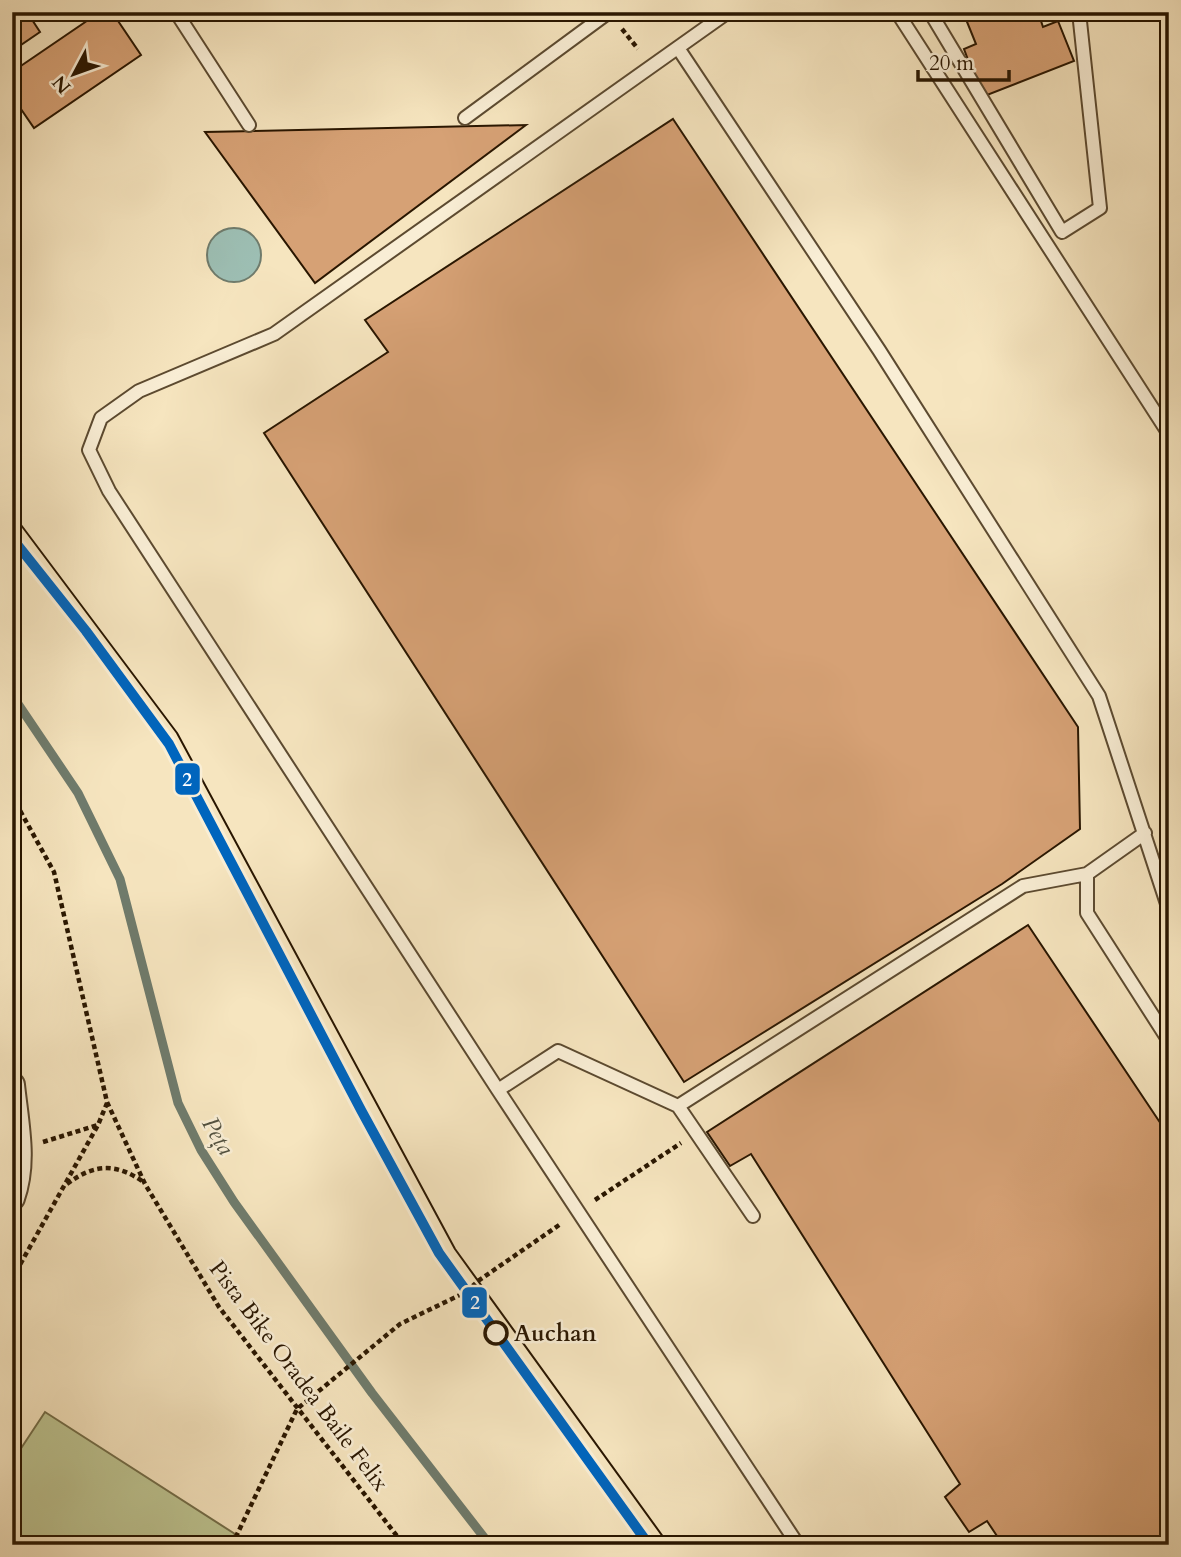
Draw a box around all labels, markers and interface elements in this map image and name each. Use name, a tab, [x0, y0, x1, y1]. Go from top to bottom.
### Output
north arrow	[38, 38, 108, 108]
scale bar	[918, 38, 1010, 82]
text: 20 m	[929, 49, 974, 78]
text: N	[46, 69, 77, 99]
line badge: 2	[174, 762, 201, 796]
text: 2	[182, 767, 192, 793]
water label: Peța	[194, 1111, 242, 1162]
street label: Pista Bike Oradea Baile Felix	[202, 1254, 396, 1498]
line badge: 2	[461, 1286, 488, 1319]
text: 2	[470, 1290, 480, 1316]
place label: Auchan	[514, 1318, 597, 1349]
marker: Auchan	[484, 1321, 508, 1345]

